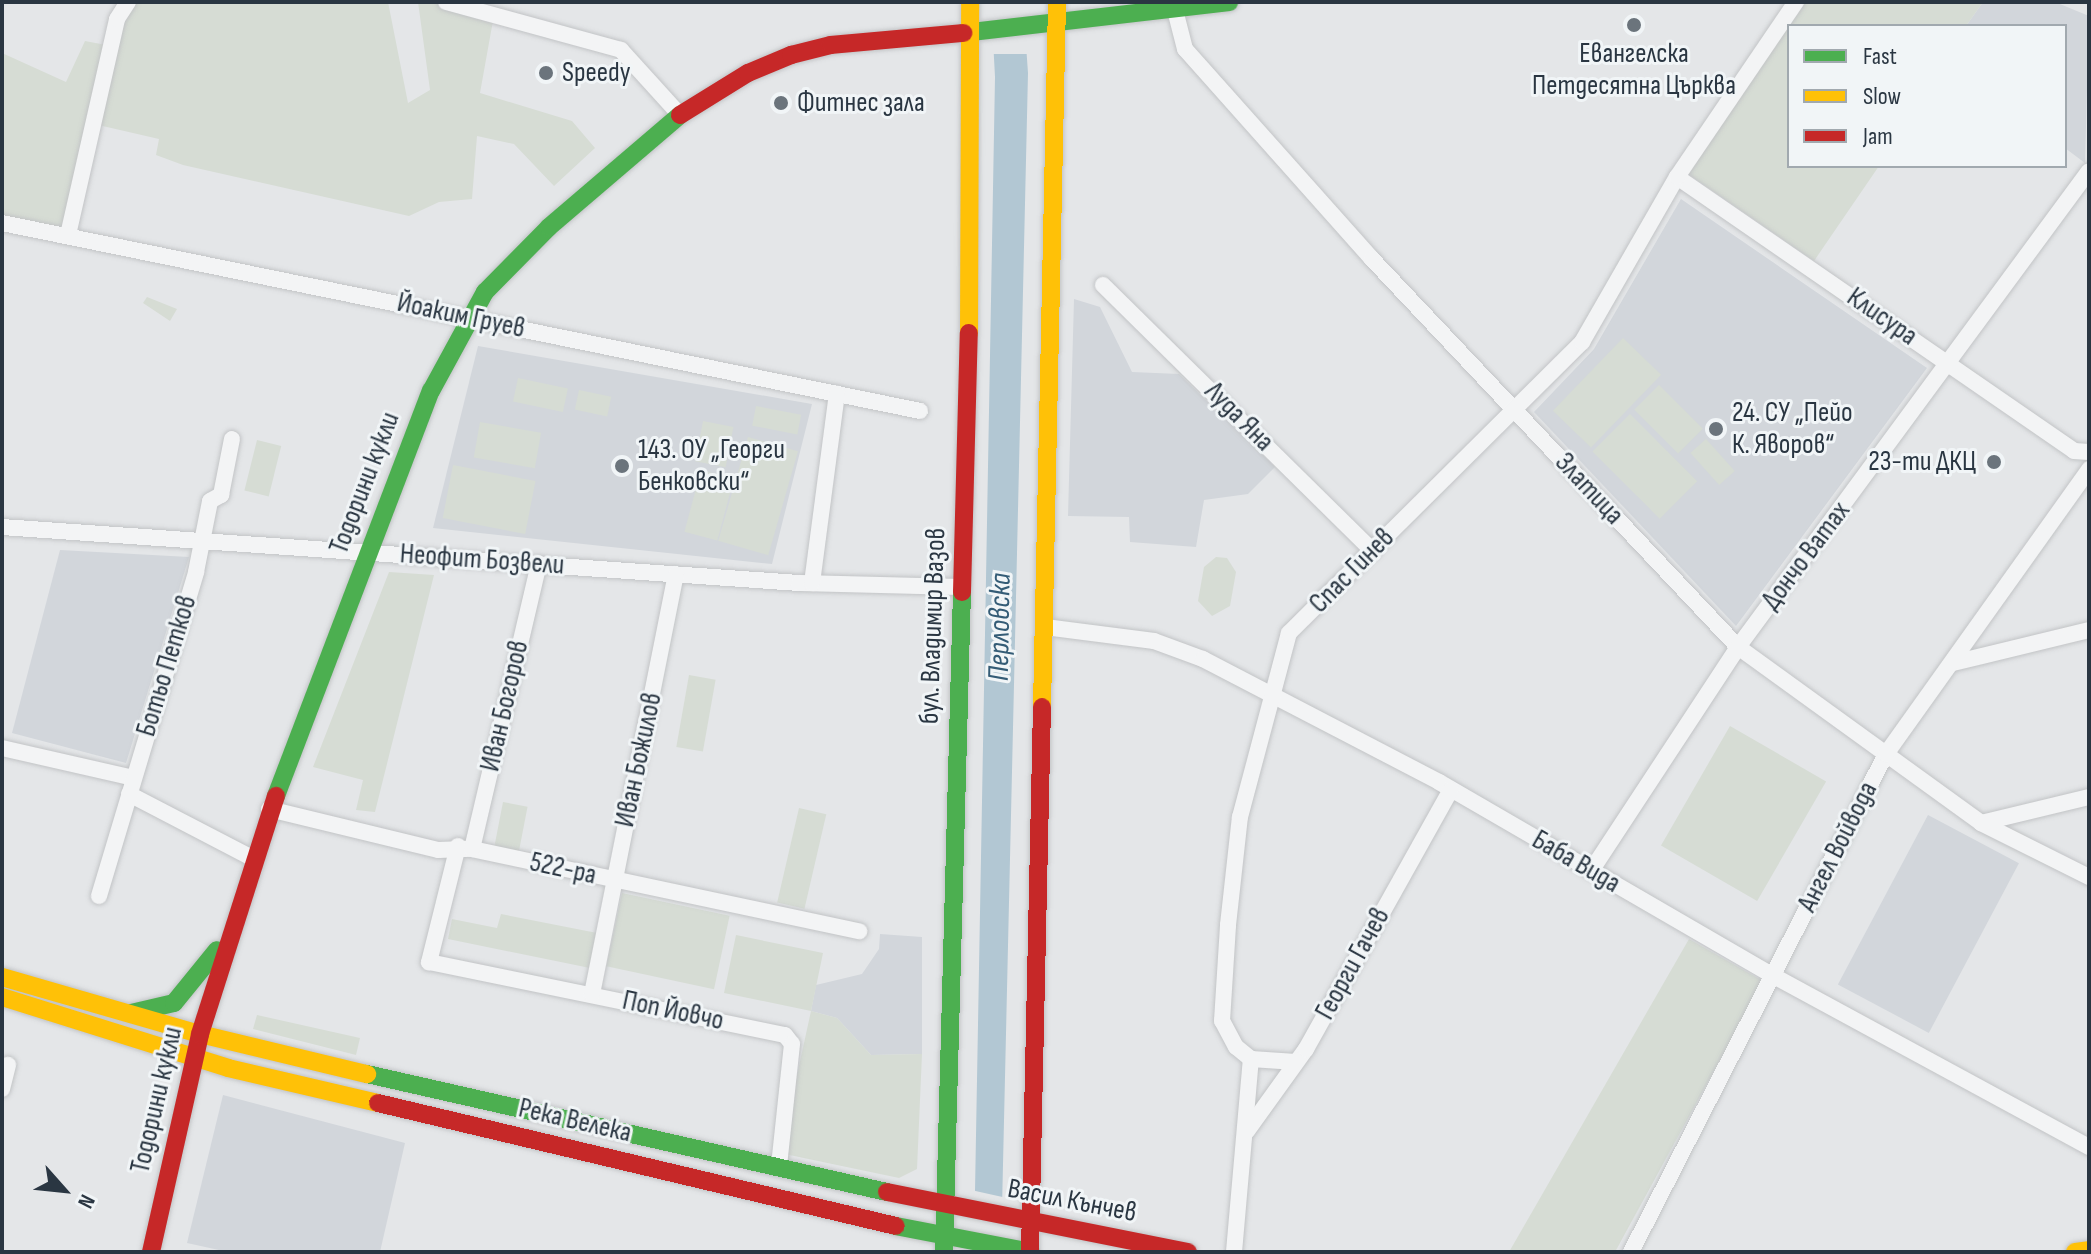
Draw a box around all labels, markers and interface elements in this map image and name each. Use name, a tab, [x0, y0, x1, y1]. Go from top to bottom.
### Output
marker: Евангелска Петдесятна Църква	[1625, 16, 1643, 34]
legend	[1787, 24, 2067, 168]
place label: Евангелска Петдесятна Църква	[1532, 37, 1736, 103]
text: Fast	[1863, 42, 1897, 71]
place label: Speedy	[562, 56, 631, 90]
marker: Speedy	[537, 64, 555, 82]
text: Slow	[1863, 82, 1901, 111]
place label: Фитнес зала	[797, 86, 925, 120]
marker: Фитнес зала	[772, 94, 790, 112]
text: Jam	[1863, 122, 1893, 151]
street label: Клисура	[1840, 281, 1924, 353]
street label: Йоаким Груев	[394, 286, 528, 346]
street label: Луда Яна	[1197, 375, 1281, 459]
place label: 24. СУ „Пейо К. Яворов“	[1732, 396, 1853, 462]
street label: Тодорини кукли	[323, 407, 407, 559]
marker: 24. СУ „Пейо К. Яворов“	[1707, 420, 1725, 438]
place label: 143. ОУ „Георги Бенковски“	[638, 433, 785, 499]
place label: 23-ти ДКЦ	[1868, 445, 1976, 479]
street label: Златица	[1547, 446, 1631, 532]
marker: 23-ти ДКЦ	[1983, 451, 2005, 473]
marker: 143. ОУ „Георги Бенковски“	[613, 457, 631, 475]
street label: Дончо Ватах	[1754, 495, 1858, 617]
street label: Спас Гинев	[1303, 522, 1401, 620]
street label: бул. Владимир Вазов	[913, 527, 953, 725]
street label: Неофит Бозвели	[399, 538, 565, 582]
water label: Перловска	[981, 573, 1019, 681]
street label: Ботьо Петков	[130, 591, 204, 741]
street label: Иван Богоров	[474, 637, 536, 775]
street label: Иван Божилов	[608, 690, 670, 830]
street label: Ангел Войвода	[1791, 776, 1885, 918]
street label: Баба Вида	[1526, 823, 1626, 901]
street label: 522-ра	[527, 846, 599, 892]
street label: Георги Гачев	[1309, 902, 1397, 1026]
street label: Поп Йовчо	[619, 984, 727, 1038]
street label: Тодорини кукли	[124, 1024, 190, 1176]
street label: Река Велека	[515, 1092, 635, 1150]
north arrow	[24, 1150, 104, 1230]
street label: Васил Кънчев	[1005, 1172, 1139, 1230]
text: N	[71, 1190, 101, 1212]

